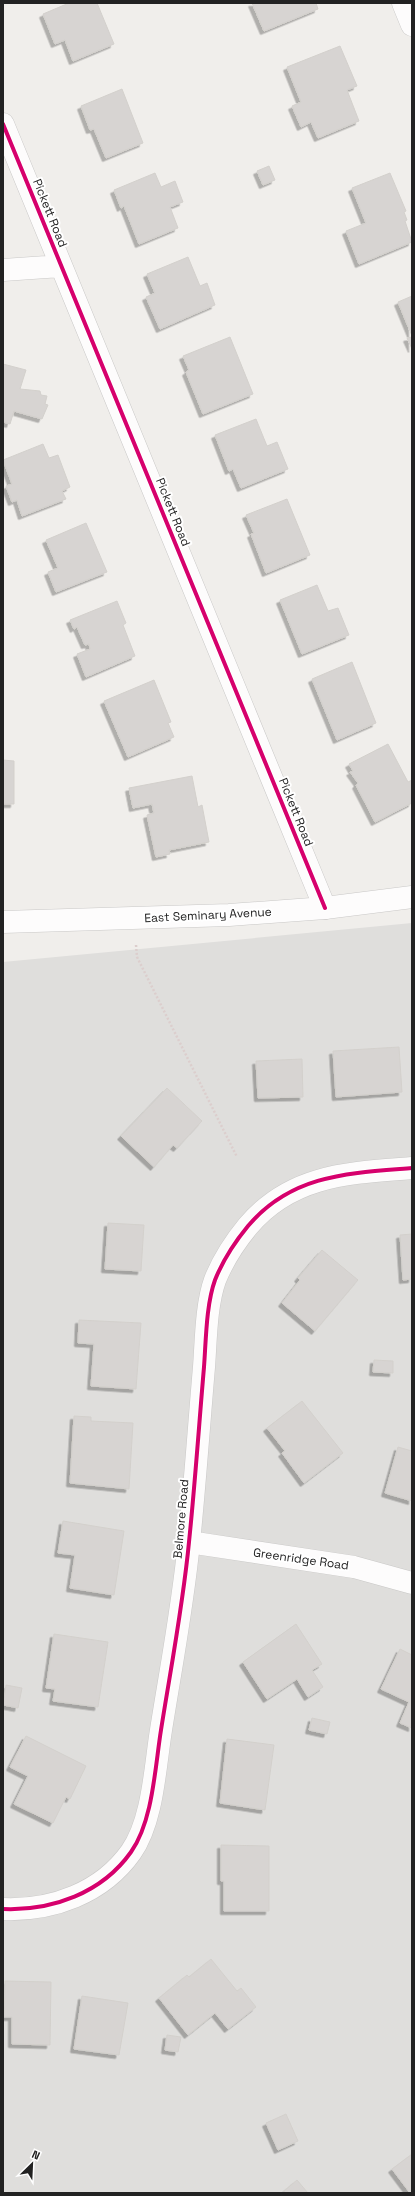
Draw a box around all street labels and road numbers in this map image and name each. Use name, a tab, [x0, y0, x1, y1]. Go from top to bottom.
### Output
street label: Pickett Road	[29, 176, 71, 250]
street label: Pickett Road	[152, 475, 194, 549]
street label: Pickett Road	[275, 775, 317, 849]
street label: East Seminary Avenue	[144, 904, 272, 926]
street label: Belmore Road	[170, 1479, 192, 1559]
street label: Greenridge Road	[252, 1544, 350, 1574]

